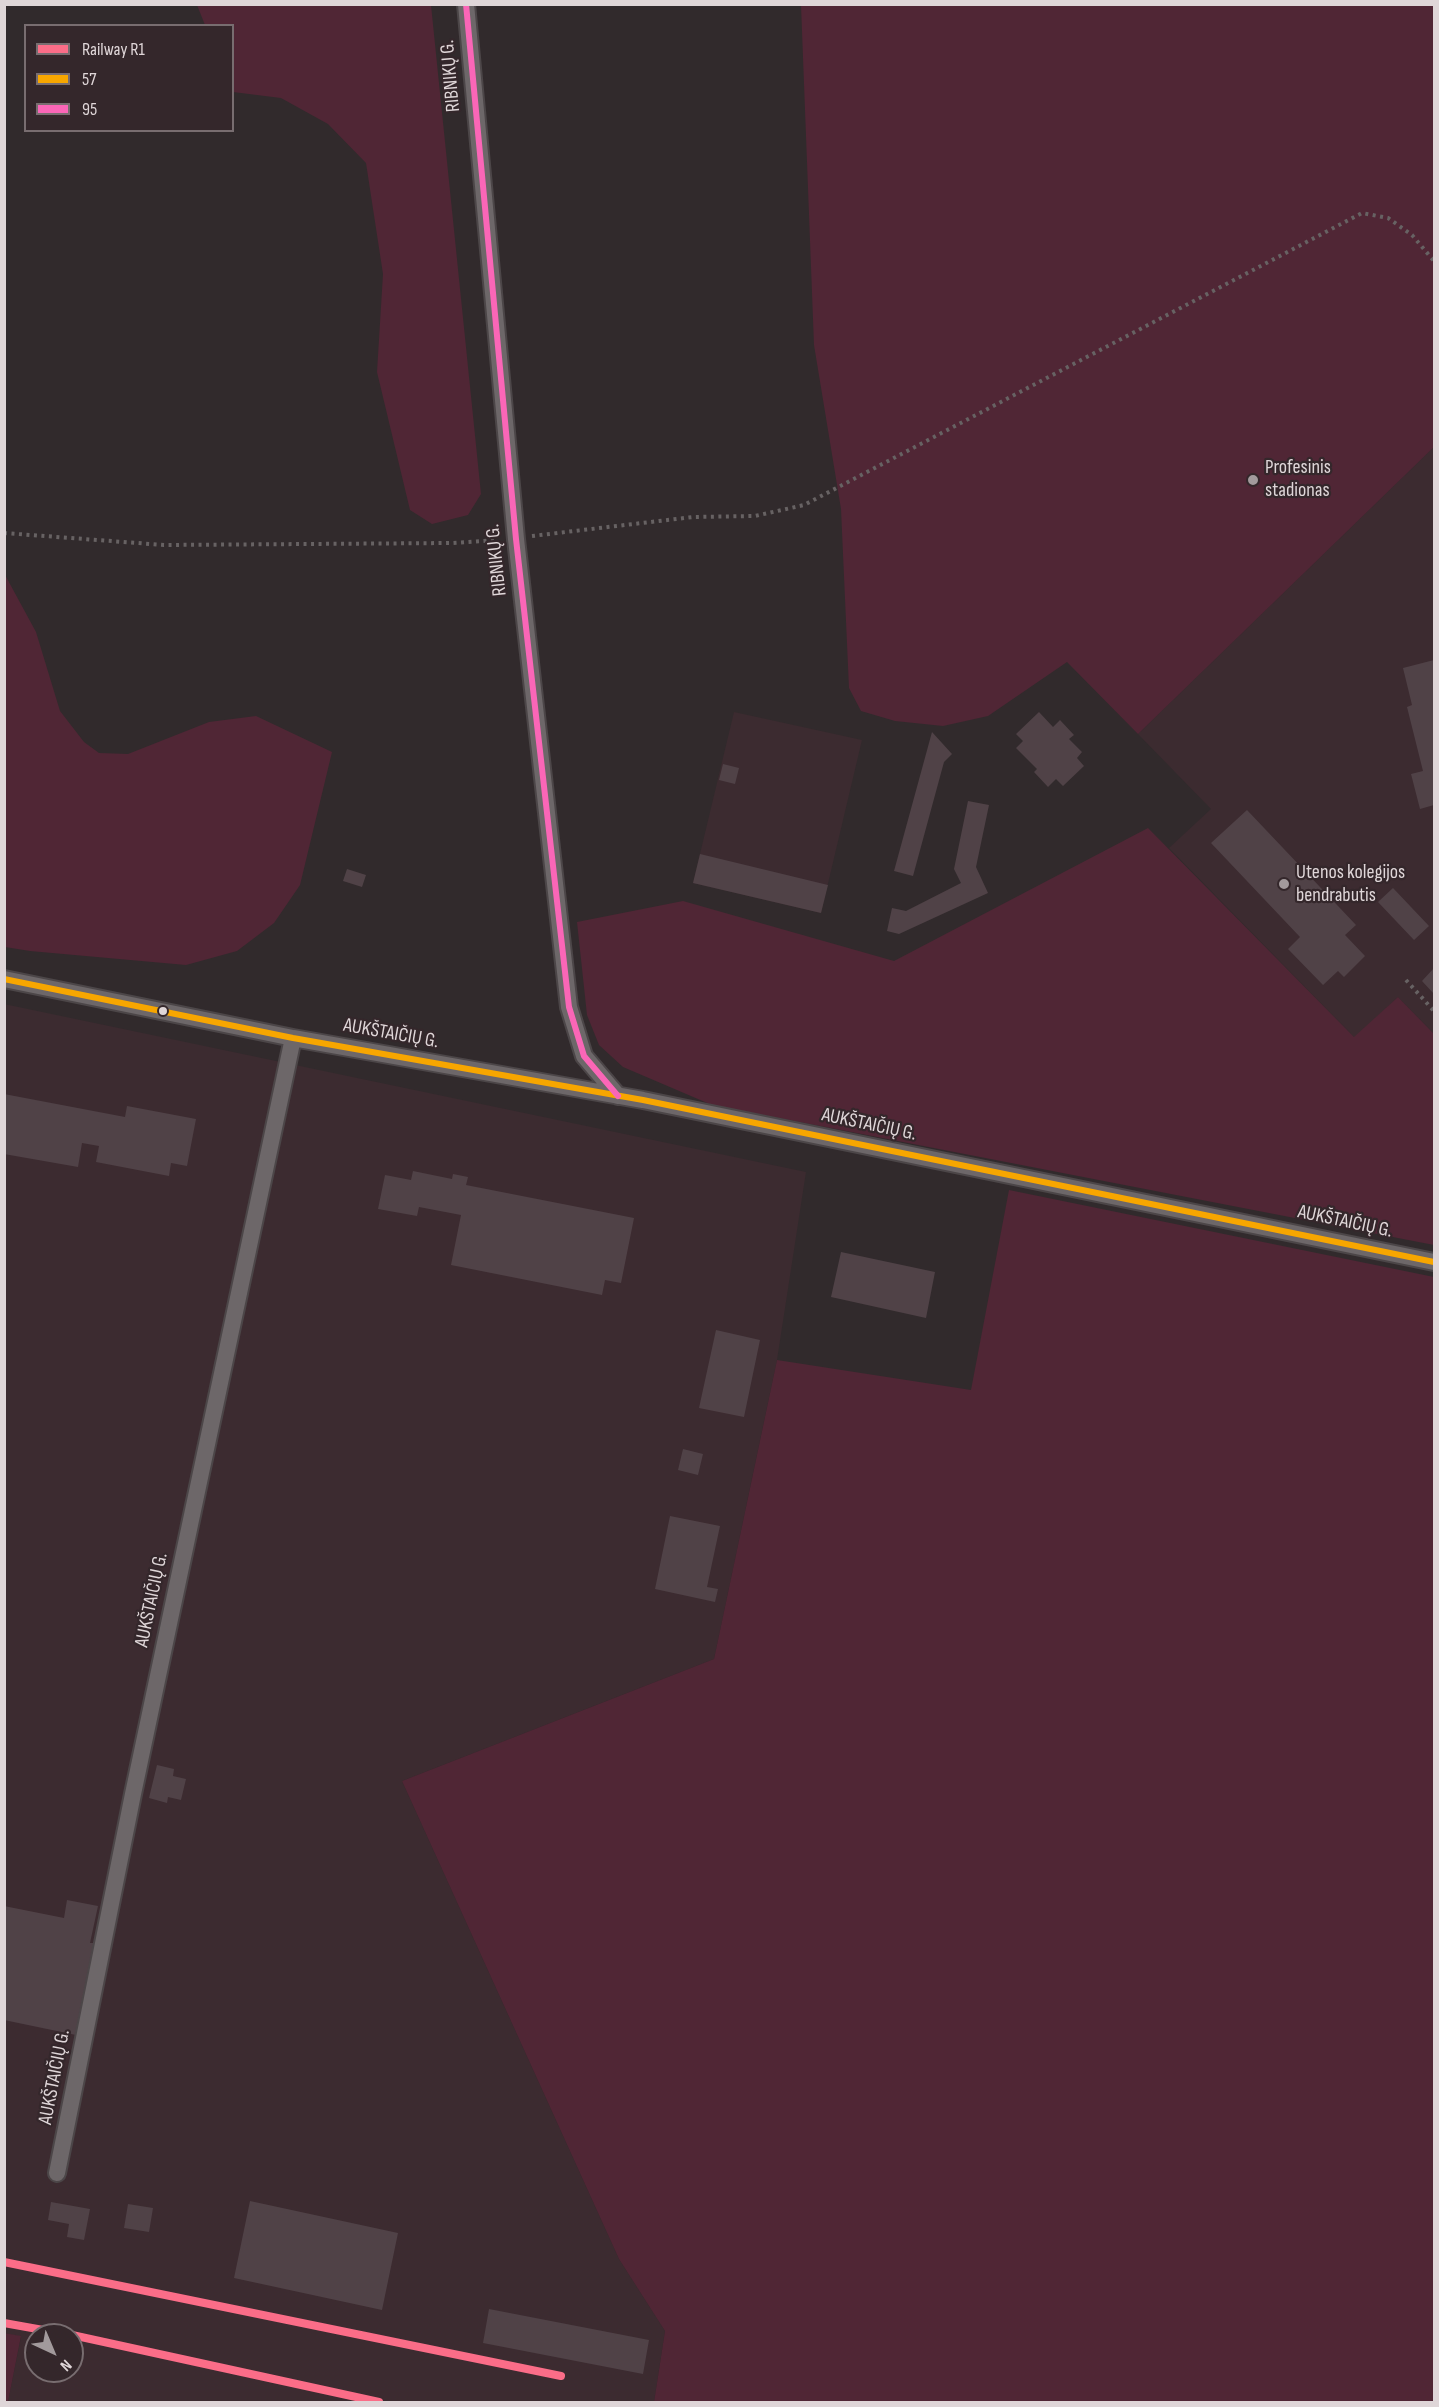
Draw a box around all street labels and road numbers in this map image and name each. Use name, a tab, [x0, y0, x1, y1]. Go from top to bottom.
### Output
street label: RIBNIKŲ G.	[436, 39, 466, 113]
street label: RIBNIKŲ G.	[481, 523, 513, 597]
street label: AUKŠTAIČIŲ G.	[342, 1014, 440, 1054]
street label: AUKŠTAIČIŲ G.	[819, 1103, 919, 1147]
street label: AUKŠTAIČIŲ G.	[1295, 1200, 1395, 1244]
street label: AUKŠTAIČIŲ G.	[130, 1550, 174, 1650]
street label: AUKŠTAIČIŲ G.	[34, 2027, 76, 2127]

